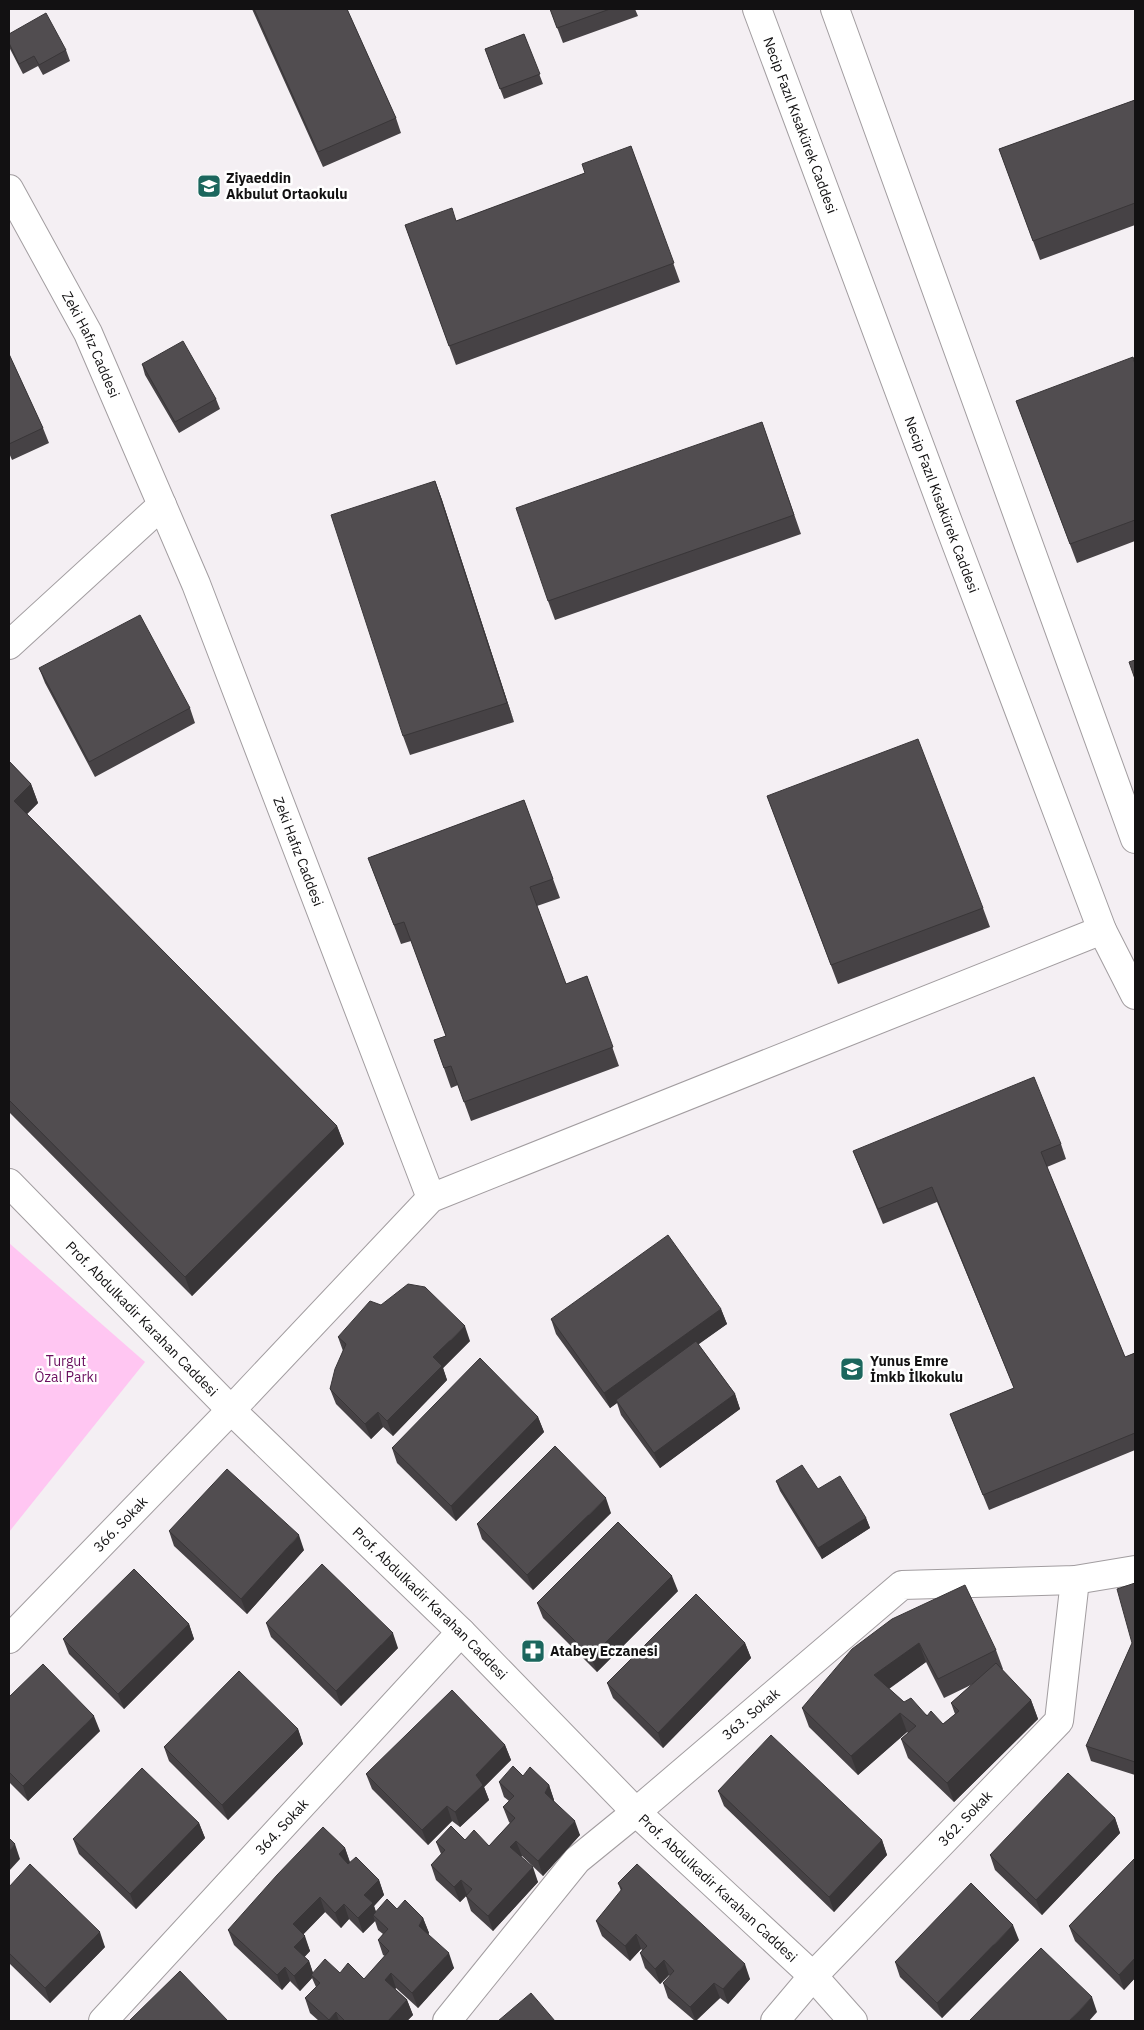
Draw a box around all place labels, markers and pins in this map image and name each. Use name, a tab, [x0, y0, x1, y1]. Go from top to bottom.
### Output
place label: Ziyaeddin Akbulut Ortaokulu	[226, 169, 348, 203]
school or university icon: Ziyaeddin Akbulut Ortaokulu	[196, 173, 222, 199]
place label: Yunus Emre İmkb İlkokulu	[870, 1352, 963, 1386]
school or university icon: Yunus Emre İmkb İlkokulu	[839, 1356, 865, 1382]
pharmacy icon: Atabey Eczanesi	[520, 1638, 546, 1664]
place label: Atabey Eczanesi	[550, 1642, 658, 1660]

